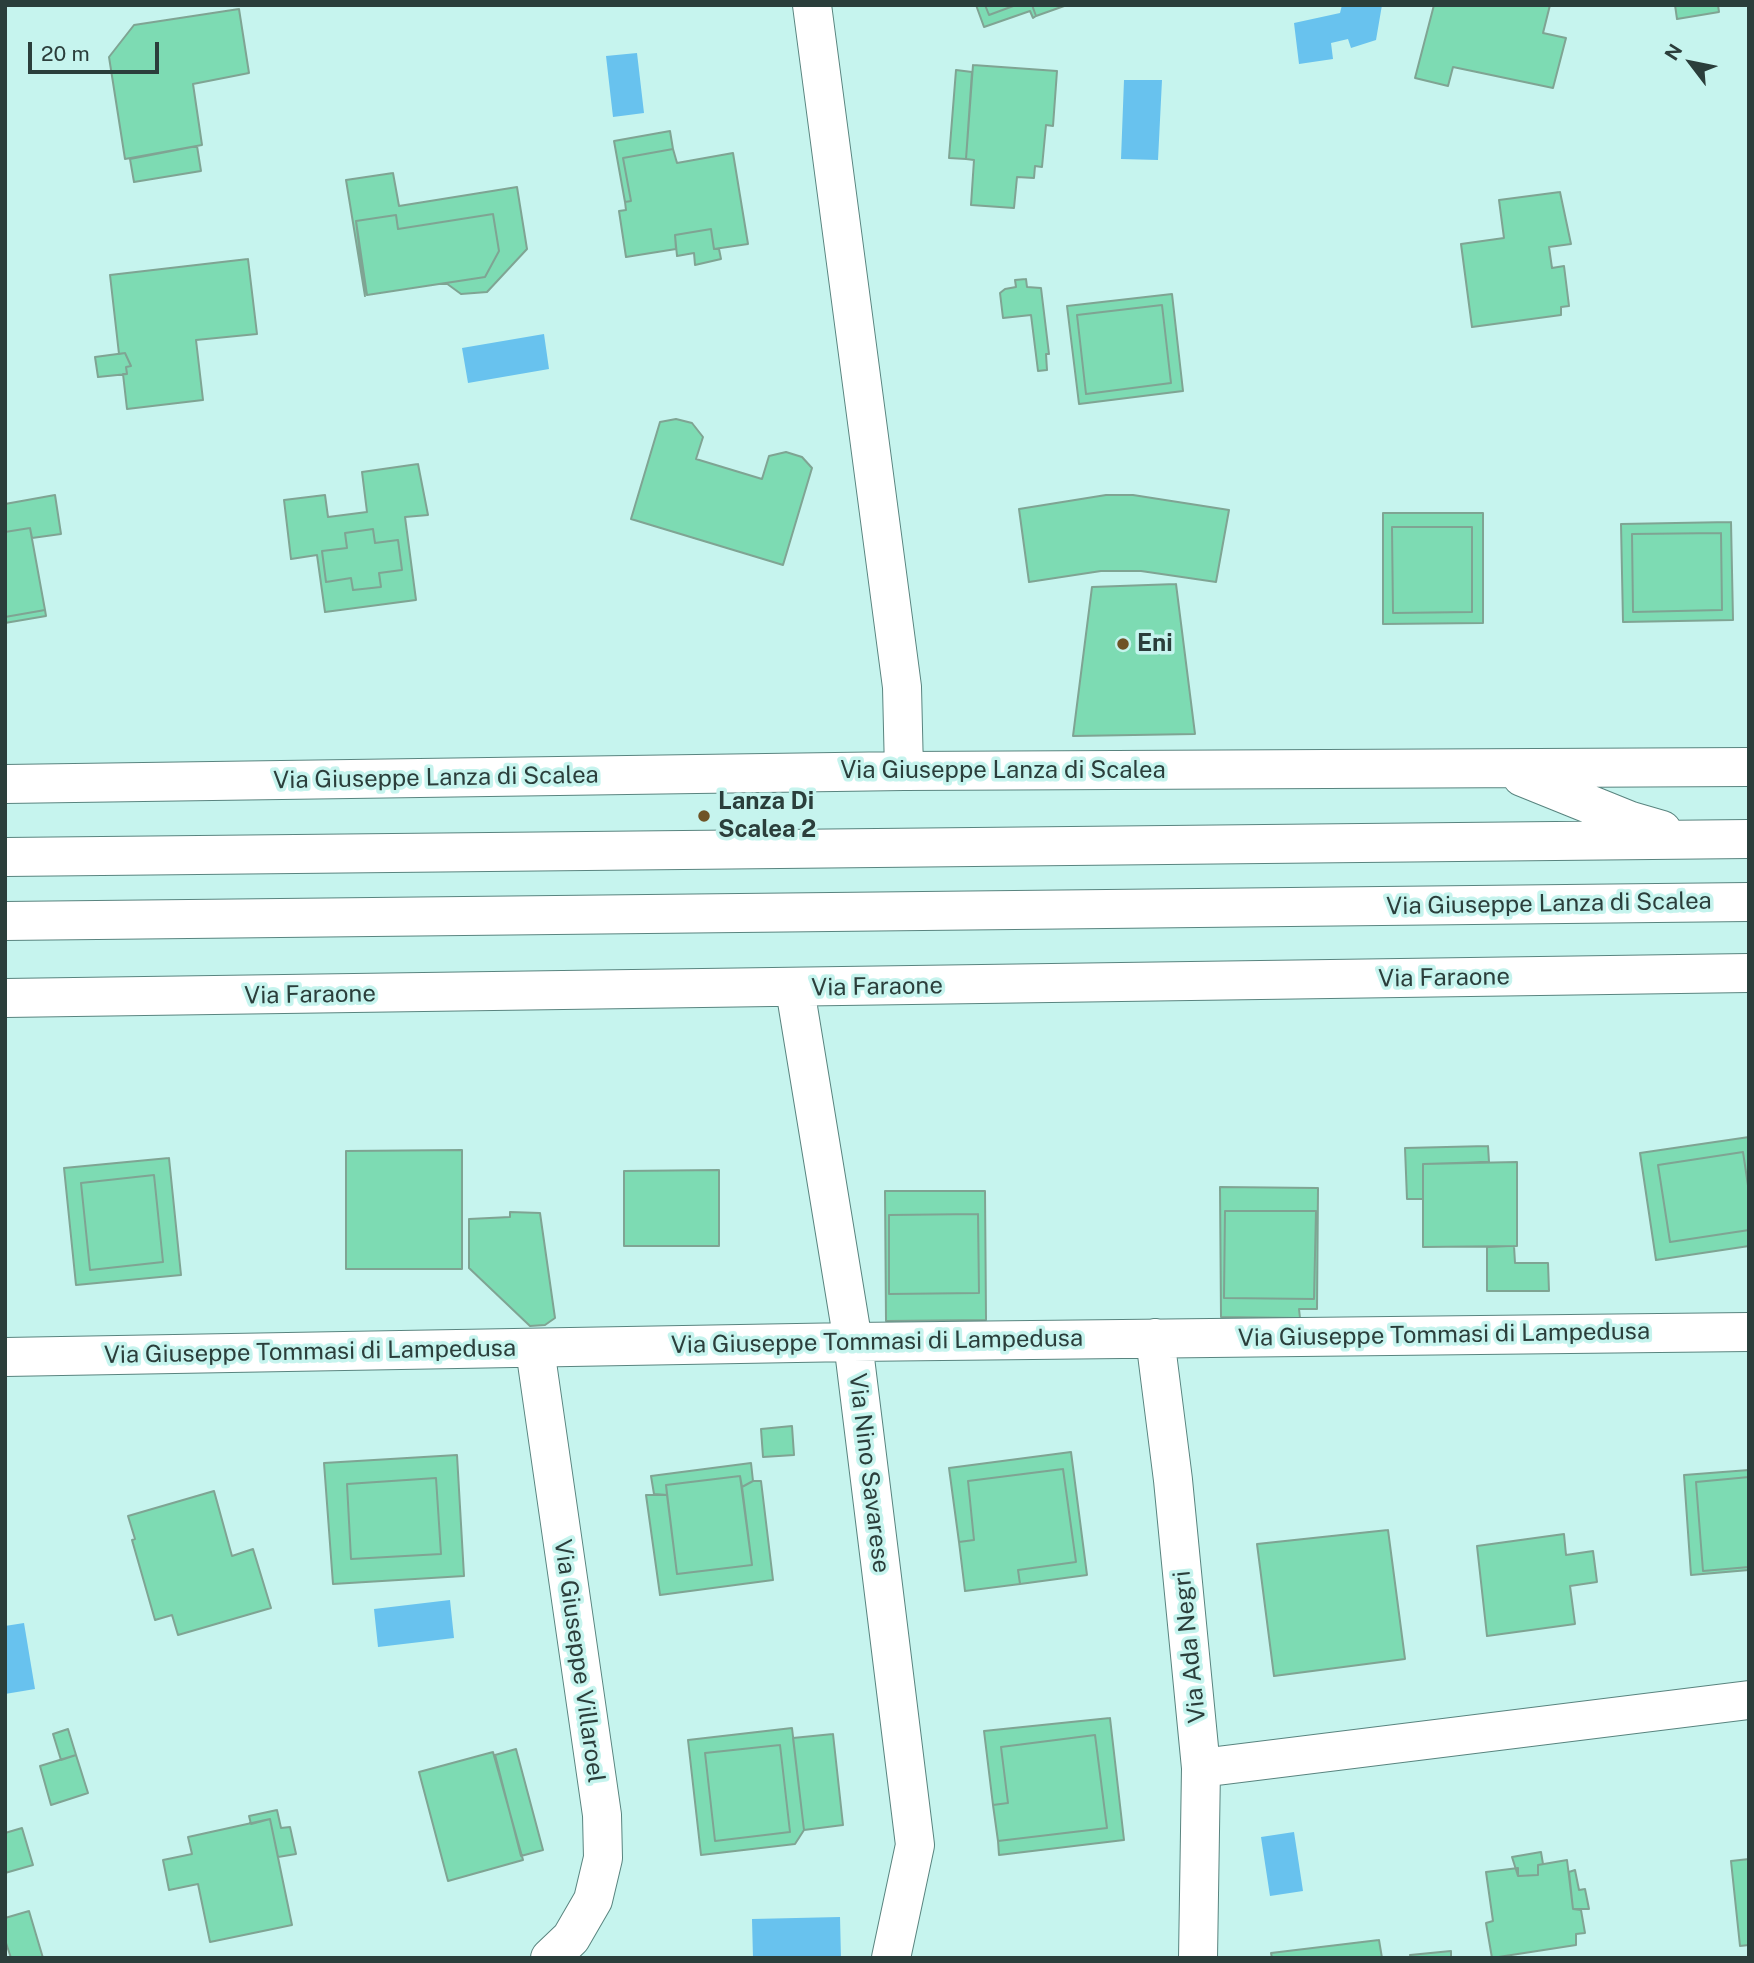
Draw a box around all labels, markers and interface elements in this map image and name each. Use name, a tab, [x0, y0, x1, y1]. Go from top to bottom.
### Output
scale bar	[32, 28, 163, 72]
north arrow	[1656, 28, 1726, 98]
text: N	[1660, 40, 1686, 64]
text: 20 m	[41, 41, 90, 66]
place label: Eni	[1137, 630, 1173, 658]
marker: Eni	[1115, 636, 1131, 652]
street label: Via Giuseppe Lanza di Scalea	[840, 757, 1166, 785]
street label: Via Giuseppe Lanza di Scalea	[273, 761, 599, 795]
place label: Lanza Di Scalea 2	[718, 788, 816, 844]
marker: Lanza Di Scalea 2	[696, 808, 712, 824]
street label: Via Giuseppe Lanza di Scalea	[1386, 887, 1712, 921]
street label: Via Faraone	[1378, 962, 1510, 994]
street label: Via Faraone	[811, 971, 943, 1003]
street label: Via Faraone	[244, 979, 376, 1011]
street label: Via Giuseppe Tommasi di Lampedusa	[1238, 1317, 1650, 1353]
street label: Via Giuseppe Tommasi di Lampedusa	[671, 1324, 1083, 1360]
street label: Via Giuseppe Tommasi di Lampedusa	[104, 1334, 516, 1370]
street label: Via Nino Savarese	[842, 1371, 896, 1575]
street label: Via Giuseppe Villaroel	[548, 1537, 610, 1785]
street label: Via Ada Negri	[1168, 1569, 1212, 1725]

